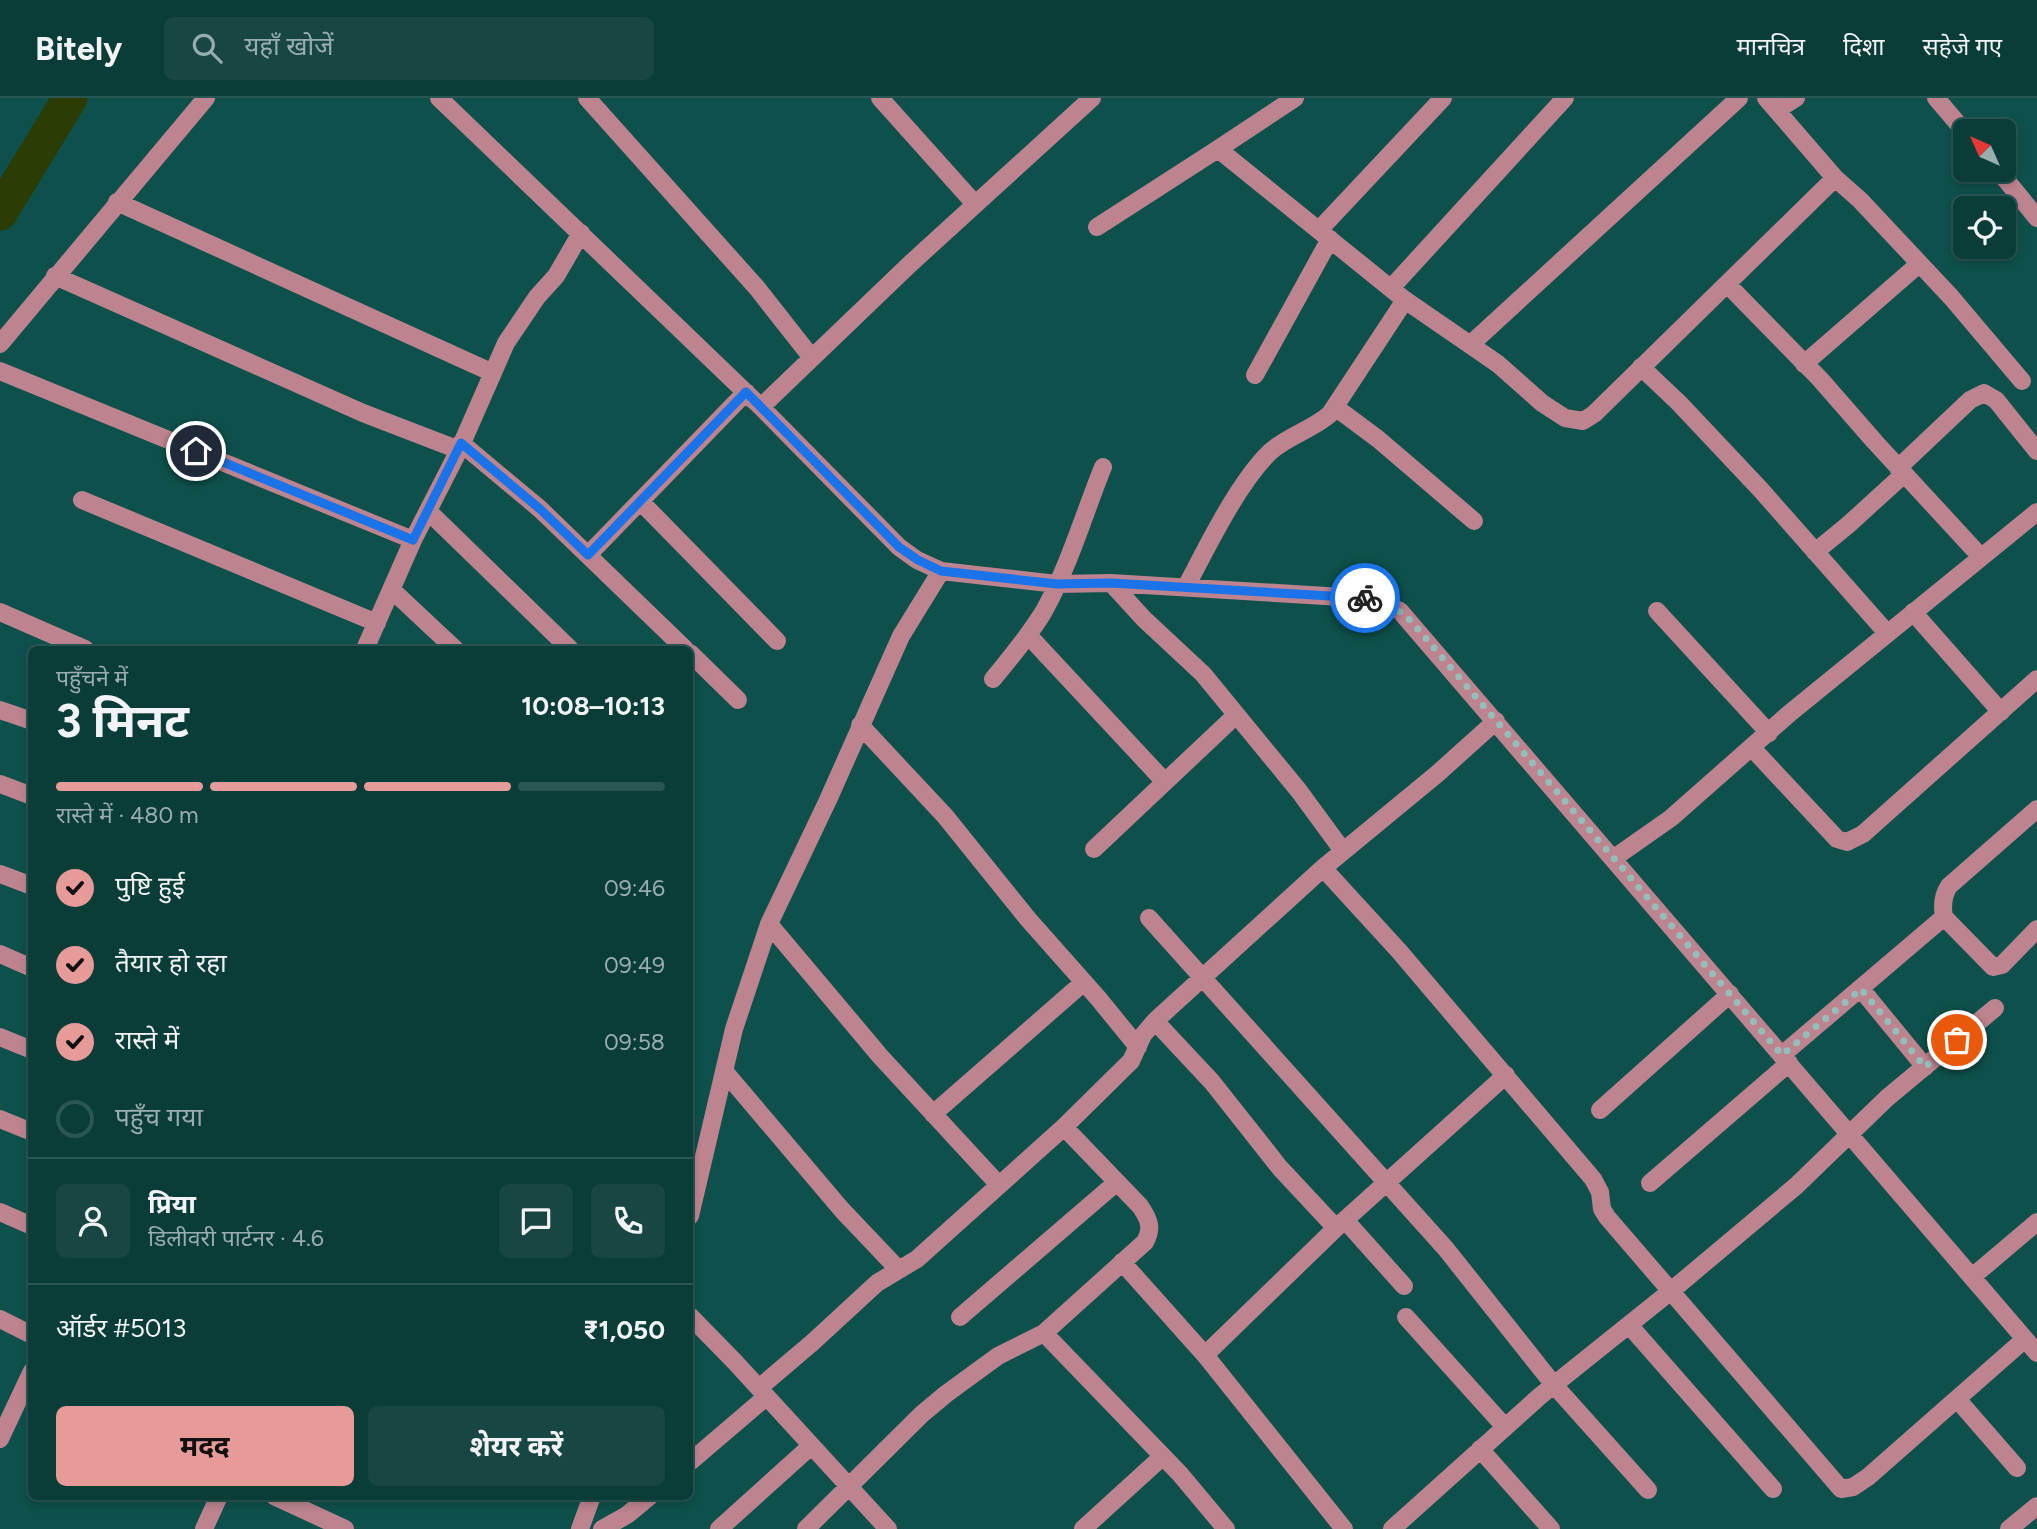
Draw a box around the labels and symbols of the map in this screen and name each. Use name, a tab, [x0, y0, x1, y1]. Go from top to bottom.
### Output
north arrow	[1953, 119, 2016, 182]
pin	[166, 421, 226, 481]
courier	[1330, 563, 1400, 633]
pin	[1927, 1010, 1987, 1070]

